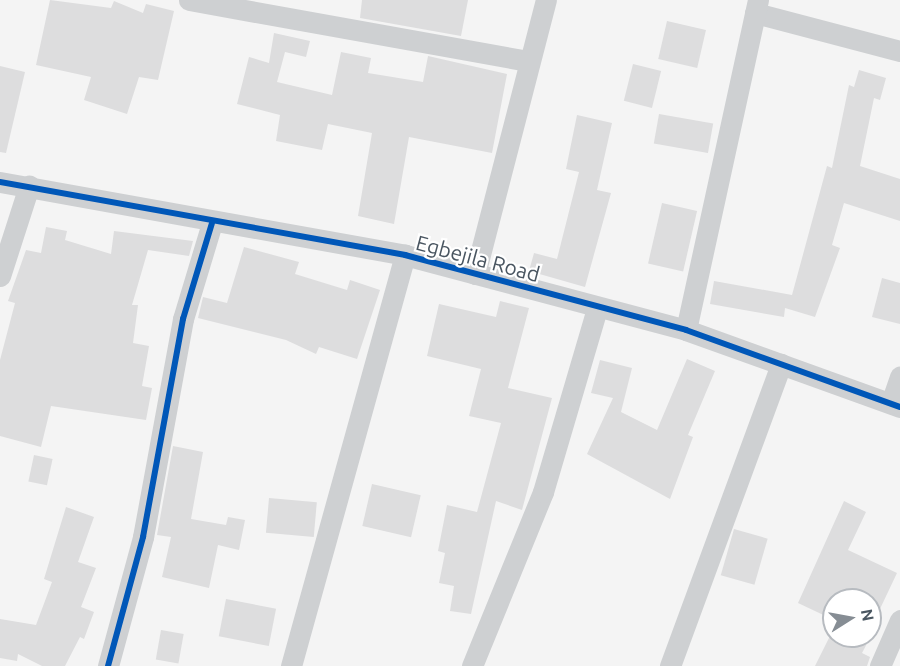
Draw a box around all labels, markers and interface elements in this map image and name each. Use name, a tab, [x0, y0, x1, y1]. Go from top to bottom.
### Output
street label: Egbejila Road	[413, 229, 543, 287]
north arrow	[822, 588, 882, 648]
text: N	[858, 607, 878, 623]

